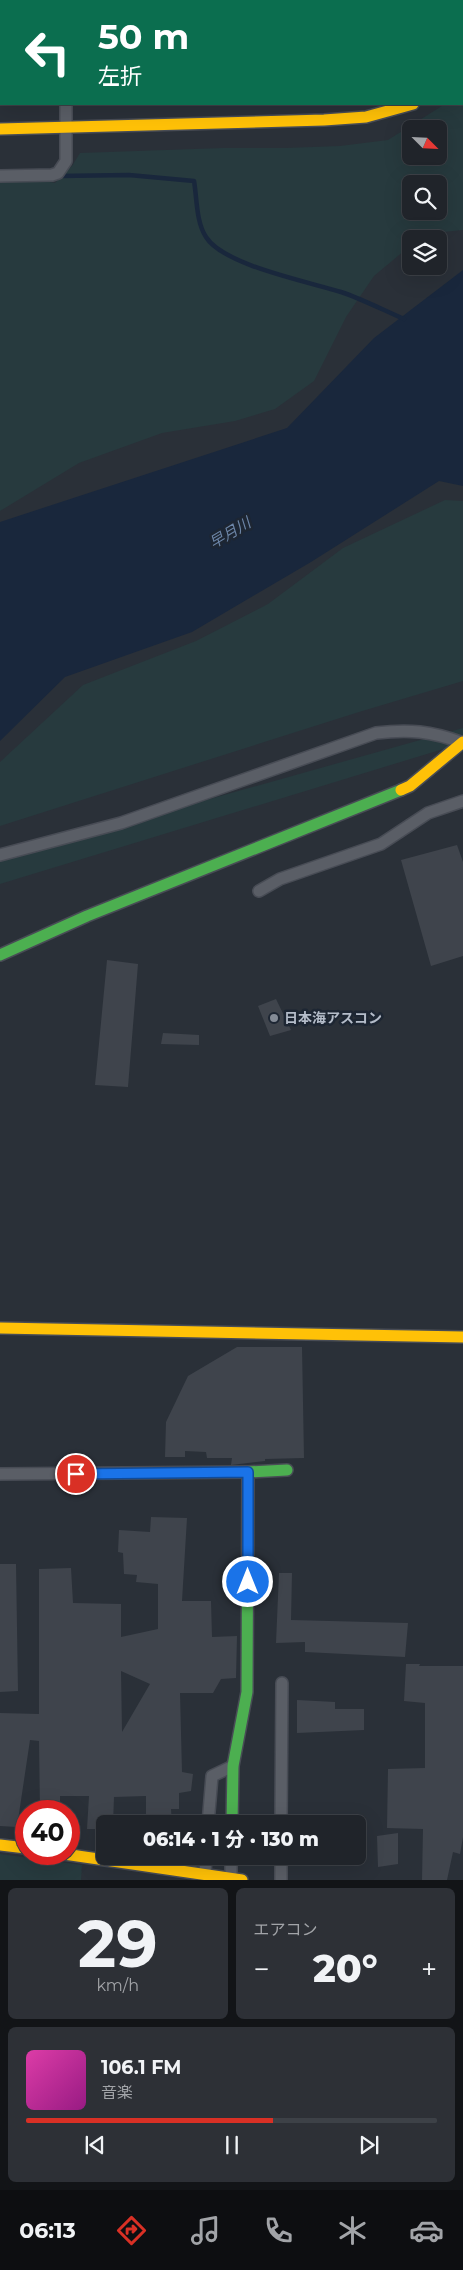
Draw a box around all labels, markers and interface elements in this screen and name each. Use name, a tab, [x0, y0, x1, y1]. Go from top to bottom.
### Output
text: 50 m	[98, 15, 189, 58]
icon: left	[15, 20, 80, 85]
text: 左折	[98, 63, 142, 90]
north arrow	[402, 120, 448, 165]
map controls	[402, 120, 447, 275]
button: search	[402, 175, 447, 220]
button: layers	[402, 230, 447, 275]
water label: 早月川	[206, 512, 256, 552]
place label: 日本海アスコン	[284, 1009, 382, 1027]
marker: 日本海アスコン	[268, 1012, 280, 1024]
pin	[55, 1453, 97, 1495]
icon: arrive	[62, 1460, 90, 1488]
position arrow	[221, 1555, 273, 1607]
speed limit sign: 40	[15, 1800, 80, 1865]
text: 06:14 · 1 分 · 130 m	[143, 1828, 319, 1851]
text: 29	[78, 1904, 158, 1983]
text: エアコン	[254, 1920, 318, 1939]
text: 20°	[313, 1945, 378, 1992]
text: −	[254, 1952, 270, 1986]
text: +	[421, 1952, 437, 1986]
text: km/h	[96, 1976, 139, 1995]
text: 106.1 FM	[101, 2056, 181, 2079]
text: 音楽	[101, 2083, 133, 2102]
icon: previous	[81, 2131, 109, 2159]
icon: pause	[218, 2131, 246, 2159]
icon: next	[355, 2131, 383, 2159]
icon: directions	[114, 2213, 149, 2248]
icon: music	[188, 2213, 223, 2248]
icon: phone	[261, 2213, 296, 2248]
icon: climate	[335, 2213, 370, 2248]
icon: car	[409, 2213, 444, 2248]
text: 06:13	[19, 2217, 76, 2244]

